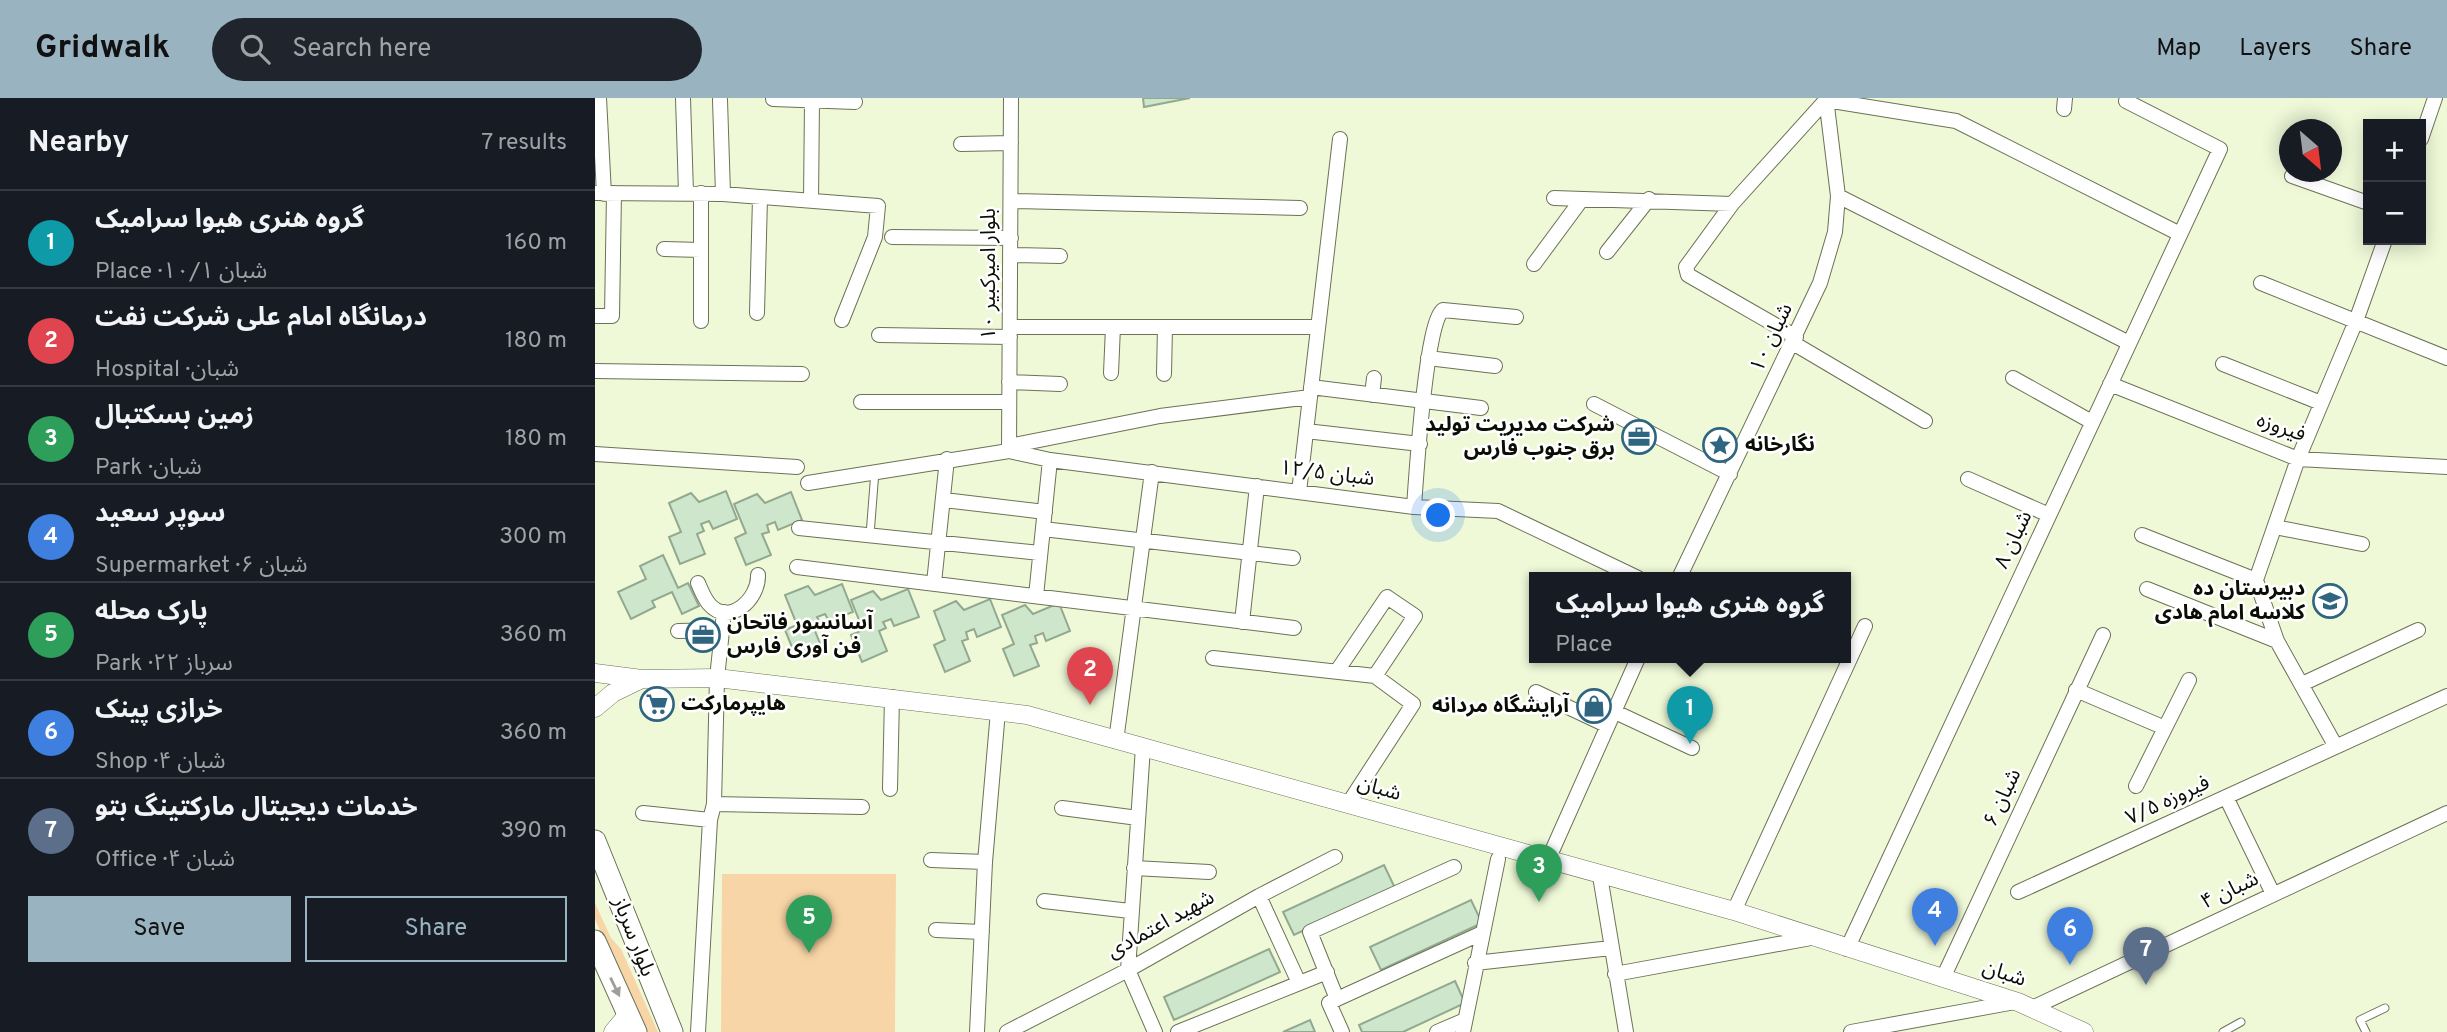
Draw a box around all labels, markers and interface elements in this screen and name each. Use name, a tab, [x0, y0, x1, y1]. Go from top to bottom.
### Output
search box	[212, 18, 702, 81]
text: Gridwalk	[35, 28, 170, 70]
icon: search	[236, 30, 274, 68]
text: Search here	[292, 33, 431, 66]
text: Map	[2156, 34, 2201, 64]
text: Layers	[2239, 34, 2311, 64]
text: Share	[2349, 34, 2412, 64]
north arrow	[2279, 119, 2342, 182]
map controls	[2363, 119, 2426, 245]
button: +	[2363, 119, 2426, 182]
text: Nearby	[28, 125, 129, 162]
text: 7 results	[481, 129, 567, 158]
button: −	[2363, 182, 2426, 245]
text: گروه هنری هیوا سرامیک	[95, 204, 364, 237]
street label: ۱۰ بلوار امیرکبیر	[976, 208, 1003, 340]
text: 1	[46, 229, 56, 258]
text: 160 m	[505, 229, 567, 258]
text: Place · ۱۰/۱ شبان	[95, 258, 267, 287]
street label: ۱۰ شبان	[1744, 299, 1800, 377]
text: درمانگاه امام علی شرکت نفت	[95, 302, 427, 335]
text: 2	[44, 327, 58, 356]
text: 180 m	[505, 327, 567, 356]
text: Hospital · شبان	[95, 356, 239, 385]
text: زمین بسکتبال	[95, 400, 254, 433]
street label: فیروزه	[2253, 407, 2309, 449]
place label: شرکت مدیریت تولید برق جنوب فارس	[1425, 412, 1615, 463]
office icon: شرکت مدیریت تولید برق جنوب فارس	[1620, 418, 1658, 456]
text: 3	[44, 425, 58, 454]
text: 180 m	[505, 425, 567, 454]
place icon: نگارخانه	[1701, 426, 1739, 464]
place label: نگارخانه	[1745, 432, 1815, 459]
text: Park · شبان	[95, 454, 202, 483]
street label: ۱۲/۵ شبان	[1278, 455, 1376, 493]
text: سوپر سعید	[95, 498, 225, 531]
your location	[1421, 498, 1455, 532]
street label: ۸ شبان	[1989, 507, 2039, 573]
text: 4	[44, 523, 58, 552]
text: 300 m	[499, 523, 567, 552]
text: Supermarket · ۶ شبان	[95, 552, 308, 581]
popup	[1529, 572, 1851, 663]
place label: دبیرستان ده کلاسه امام هادی	[2155, 576, 2305, 628]
school or university icon: دبیرستان ده کلاسه امام هادی	[2311, 582, 2349, 620]
text: گروه هنری هیوا سرامیک	[1555, 589, 1825, 622]
text: پارک محله	[95, 596, 208, 629]
place label: آسانسور فاتحان فن آوری فارس	[727, 609, 874, 661]
office icon: آسانسور فاتحان فن آوری فارس	[684, 616, 722, 654]
text: 5	[44, 621, 58, 650]
text: 360 m	[500, 621, 567, 650]
text: Place	[1555, 631, 1612, 660]
pin: 2	[1067, 647, 1113, 705]
text: Park · سرباز ۲۲	[95, 650, 233, 679]
supermarket icon: هایپرمارکت	[638, 685, 676, 723]
pin: 1	[1667, 686, 1713, 744]
shop icon: آرایشگاه مردانه	[1575, 687, 1613, 725]
place label: هایپرمارکت	[681, 691, 786, 718]
place label: آرایشگاه مردانه	[1432, 692, 1570, 720]
text: خرازی پینک	[95, 694, 223, 727]
text: 6	[44, 719, 58, 748]
text: 360 m	[500, 719, 567, 748]
text: Shop · ۴ شبان	[95, 748, 226, 777]
street label: ۶ شبان	[1978, 765, 2028, 831]
street label: شبان	[1354, 770, 1404, 808]
street label: ۷/۵ فیروزه	[2122, 770, 2214, 832]
text: خدمات دیجیتال مارکتینگ بتو	[95, 792, 418, 825]
text: 7	[45, 817, 57, 846]
text: 390 m	[500, 817, 567, 846]
pin: 3	[1516, 844, 1562, 902]
text: Office · ۴ شبان	[95, 846, 235, 875]
street label: ۴ شبان	[2197, 866, 2263, 916]
street label: شهید اعتمادی	[1103, 884, 1219, 966]
pin: 4	[1912, 888, 1958, 946]
street label: بلوار سرباز	[605, 892, 660, 981]
pin: 5	[786, 895, 832, 953]
button: Save	[28, 896, 291, 962]
button: Share	[305, 896, 567, 962]
pin: 6	[2047, 907, 2093, 965]
pin: 7	[2123, 927, 2169, 985]
street label: شبان	[1979, 954, 2029, 994]
one-way arrow	[609, 977, 621, 997]

